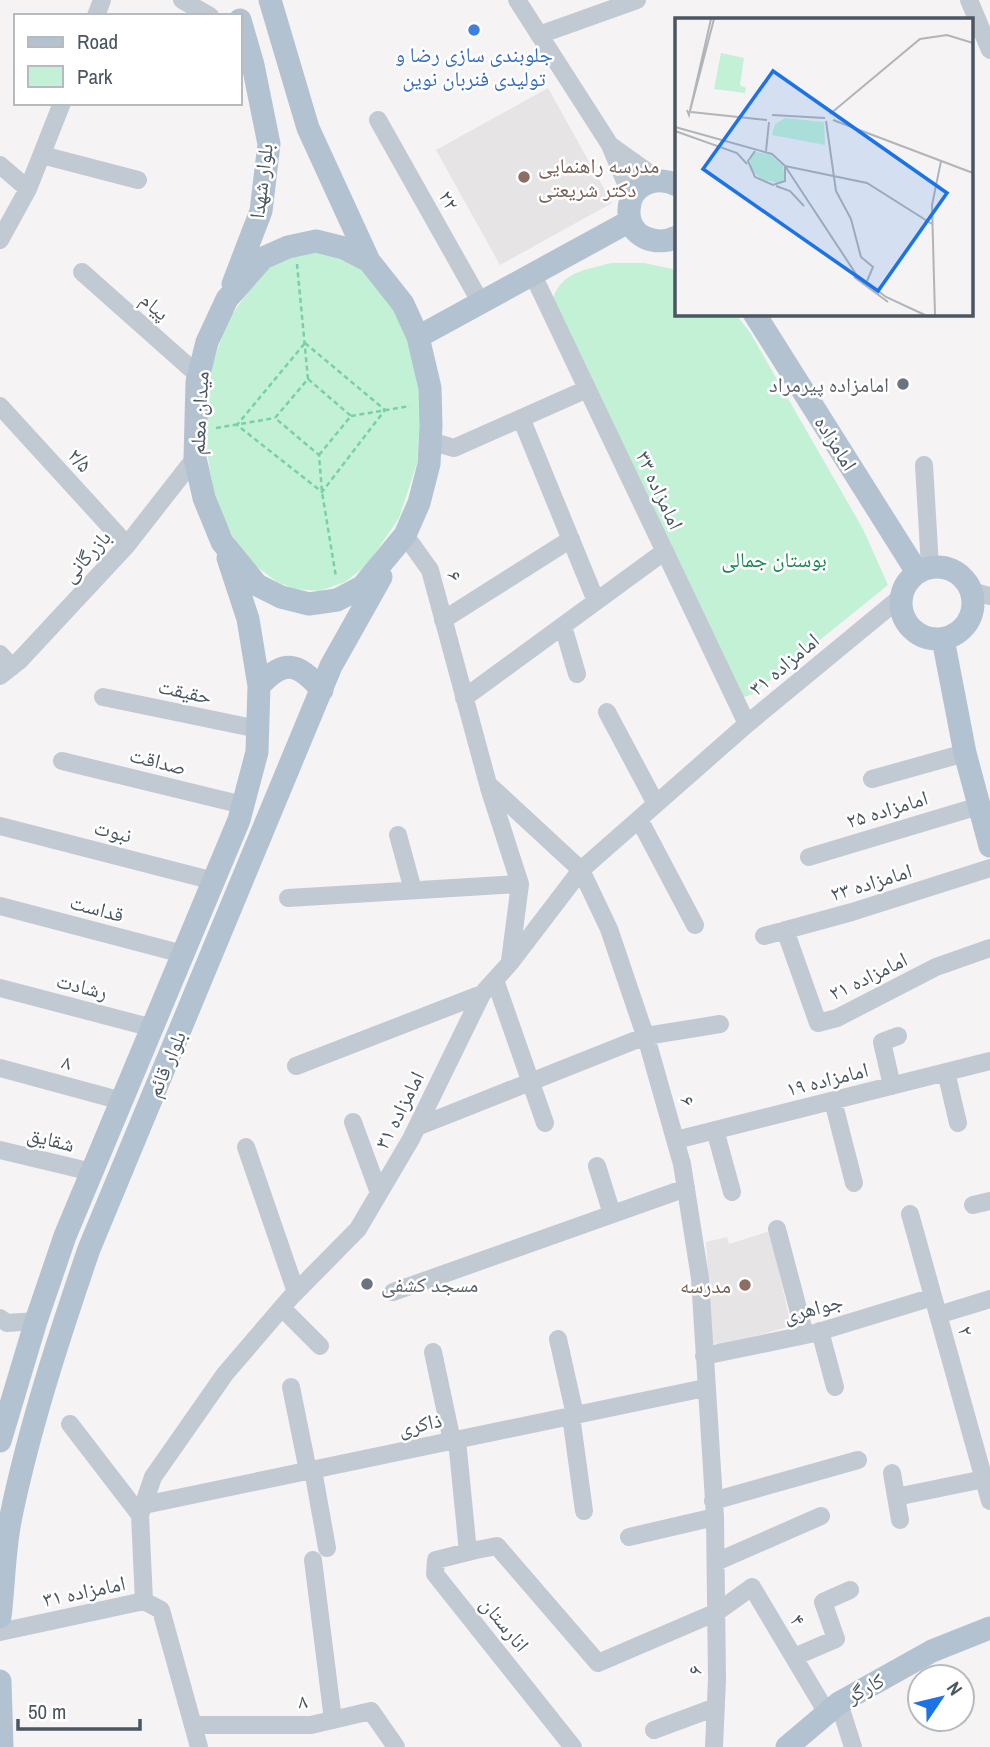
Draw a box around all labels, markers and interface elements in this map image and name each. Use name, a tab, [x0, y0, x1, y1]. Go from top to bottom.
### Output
legend	[14, 14, 242, 105]
inset map	[675, 18, 972, 315]
marker: جلوبندی سازی رضا و تولیدی فنربان نوین	[466, 22, 482, 38]
text: Road	[77, 27, 118, 56]
place label: جلوبندی سازی رضا و تولیدی فنربان نوین	[395, 40, 553, 93]
text: Park	[77, 62, 113, 91]
street label: بلوار شهدا	[242, 142, 280, 220]
place label: مدرسه راهنمایی دکتر شریعتی	[538, 151, 659, 204]
marker: مدرسه راهنمایی دکتر شریعتی	[516, 169, 532, 185]
street label: ۲۲	[432, 185, 466, 215]
street label: پیام	[134, 285, 176, 327]
street label: میدان معلم	[182, 370, 216, 456]
place label: امامزاده پیرمراد	[769, 370, 889, 399]
marker: امامزاده پیرمراد	[895, 376, 911, 392]
street label: امامزاده	[808, 410, 864, 476]
street label: ۲/۵	[61, 442, 99, 478]
street label: امامزاده ۳۳	[629, 446, 691, 534]
street label: بازرگانی	[55, 523, 117, 589]
park label: بوستان جمالی	[721, 545, 827, 574]
street label: ۶	[440, 567, 470, 585]
street label: امامزاده ۳۱	[743, 626, 825, 702]
street label: حقیقت	[155, 671, 215, 711]
street label: صداقت	[127, 740, 189, 782]
street label: امامزاده ۲۵	[843, 783, 931, 835]
street label: نبوت	[91, 812, 135, 850]
street label: امامزاده ۲۳	[827, 856, 915, 908]
street label: قداست	[67, 887, 127, 929]
street label: امامزاده ۲۱	[824, 945, 912, 1007]
street label: رشادت	[53, 966, 111, 1006]
street label: بلوار قائم	[139, 1026, 193, 1102]
street label: ۸	[59, 1047, 75, 1077]
street label: امامزاده ۱۹	[783, 1055, 871, 1103]
street label: امامزاده ۳۱	[367, 1066, 431, 1154]
street label: ۶	[673, 1092, 703, 1110]
street label: شقایق	[24, 1119, 78, 1159]
place label: مسجد کشفی	[381, 1270, 478, 1299]
place label: مدرسه	[680, 1271, 731, 1300]
marker: مسجد کشفی	[359, 1276, 375, 1292]
marker: مدرسه	[737, 1277, 753, 1293]
street label: جواهری	[780, 1286, 846, 1330]
street label: ۲	[951, 1322, 981, 1340]
street label: ذاکری	[396, 1405, 444, 1443]
street label: امامزاده ۳۱	[40, 1568, 128, 1614]
street label: انارستان	[474, 1590, 536, 1658]
street label: ۴	[783, 1608, 813, 1632]
north arrow	[906, 1663, 976, 1733]
street label: ۶	[680, 1665, 709, 1675]
street label: کارگر	[840, 1666, 889, 1711]
text: N	[941, 1676, 969, 1700]
street label: ۸	[297, 1686, 309, 1716]
scale bar	[18, 1688, 140, 1732]
text: 50 m	[28, 1697, 66, 1726]

